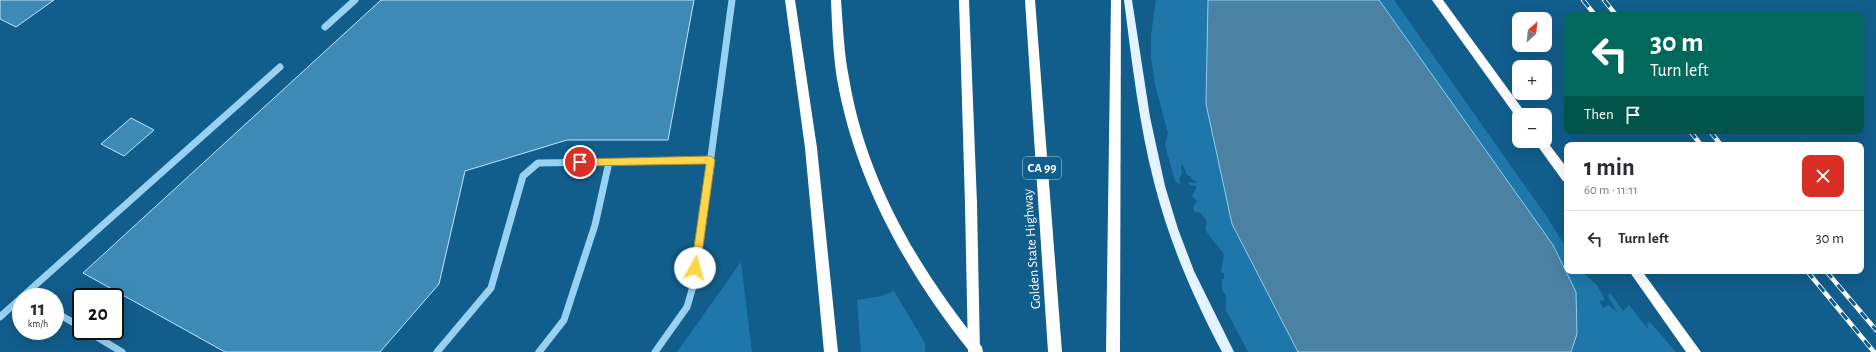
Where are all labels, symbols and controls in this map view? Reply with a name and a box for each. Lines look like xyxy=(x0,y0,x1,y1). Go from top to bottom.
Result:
north arrow xyxy=(1512,12,1552,52)
map controls xyxy=(1512,12,1552,148)
icon: left xyxy=(1584,28,1636,80)
text: 30 m xyxy=(1650,29,1703,57)
button: + xyxy=(1512,60,1552,100)
text: Turn left xyxy=(1650,62,1709,80)
icon: arrive xyxy=(1622,104,1644,126)
text: Then xyxy=(1584,107,1614,122)
button: − xyxy=(1512,108,1552,148)
pin xyxy=(563,145,597,179)
icon: arrive xyxy=(569,151,591,173)
button: close xyxy=(1802,155,1844,197)
text: 1 min xyxy=(1584,156,1635,180)
road number: CA 99 xyxy=(1023,157,1061,179)
text: 60 m · 11:11 xyxy=(1584,184,1638,197)
street label: Golden State Highway xyxy=(1021,188,1043,310)
icon: left xyxy=(1584,228,1606,250)
text: Turn left xyxy=(1618,231,1669,246)
text: 30 m xyxy=(1815,231,1844,246)
position arrow xyxy=(674,247,716,289)
speed limit sign: 20 xyxy=(72,288,124,340)
text: 11 xyxy=(31,299,45,319)
text: km/h xyxy=(28,319,48,329)

